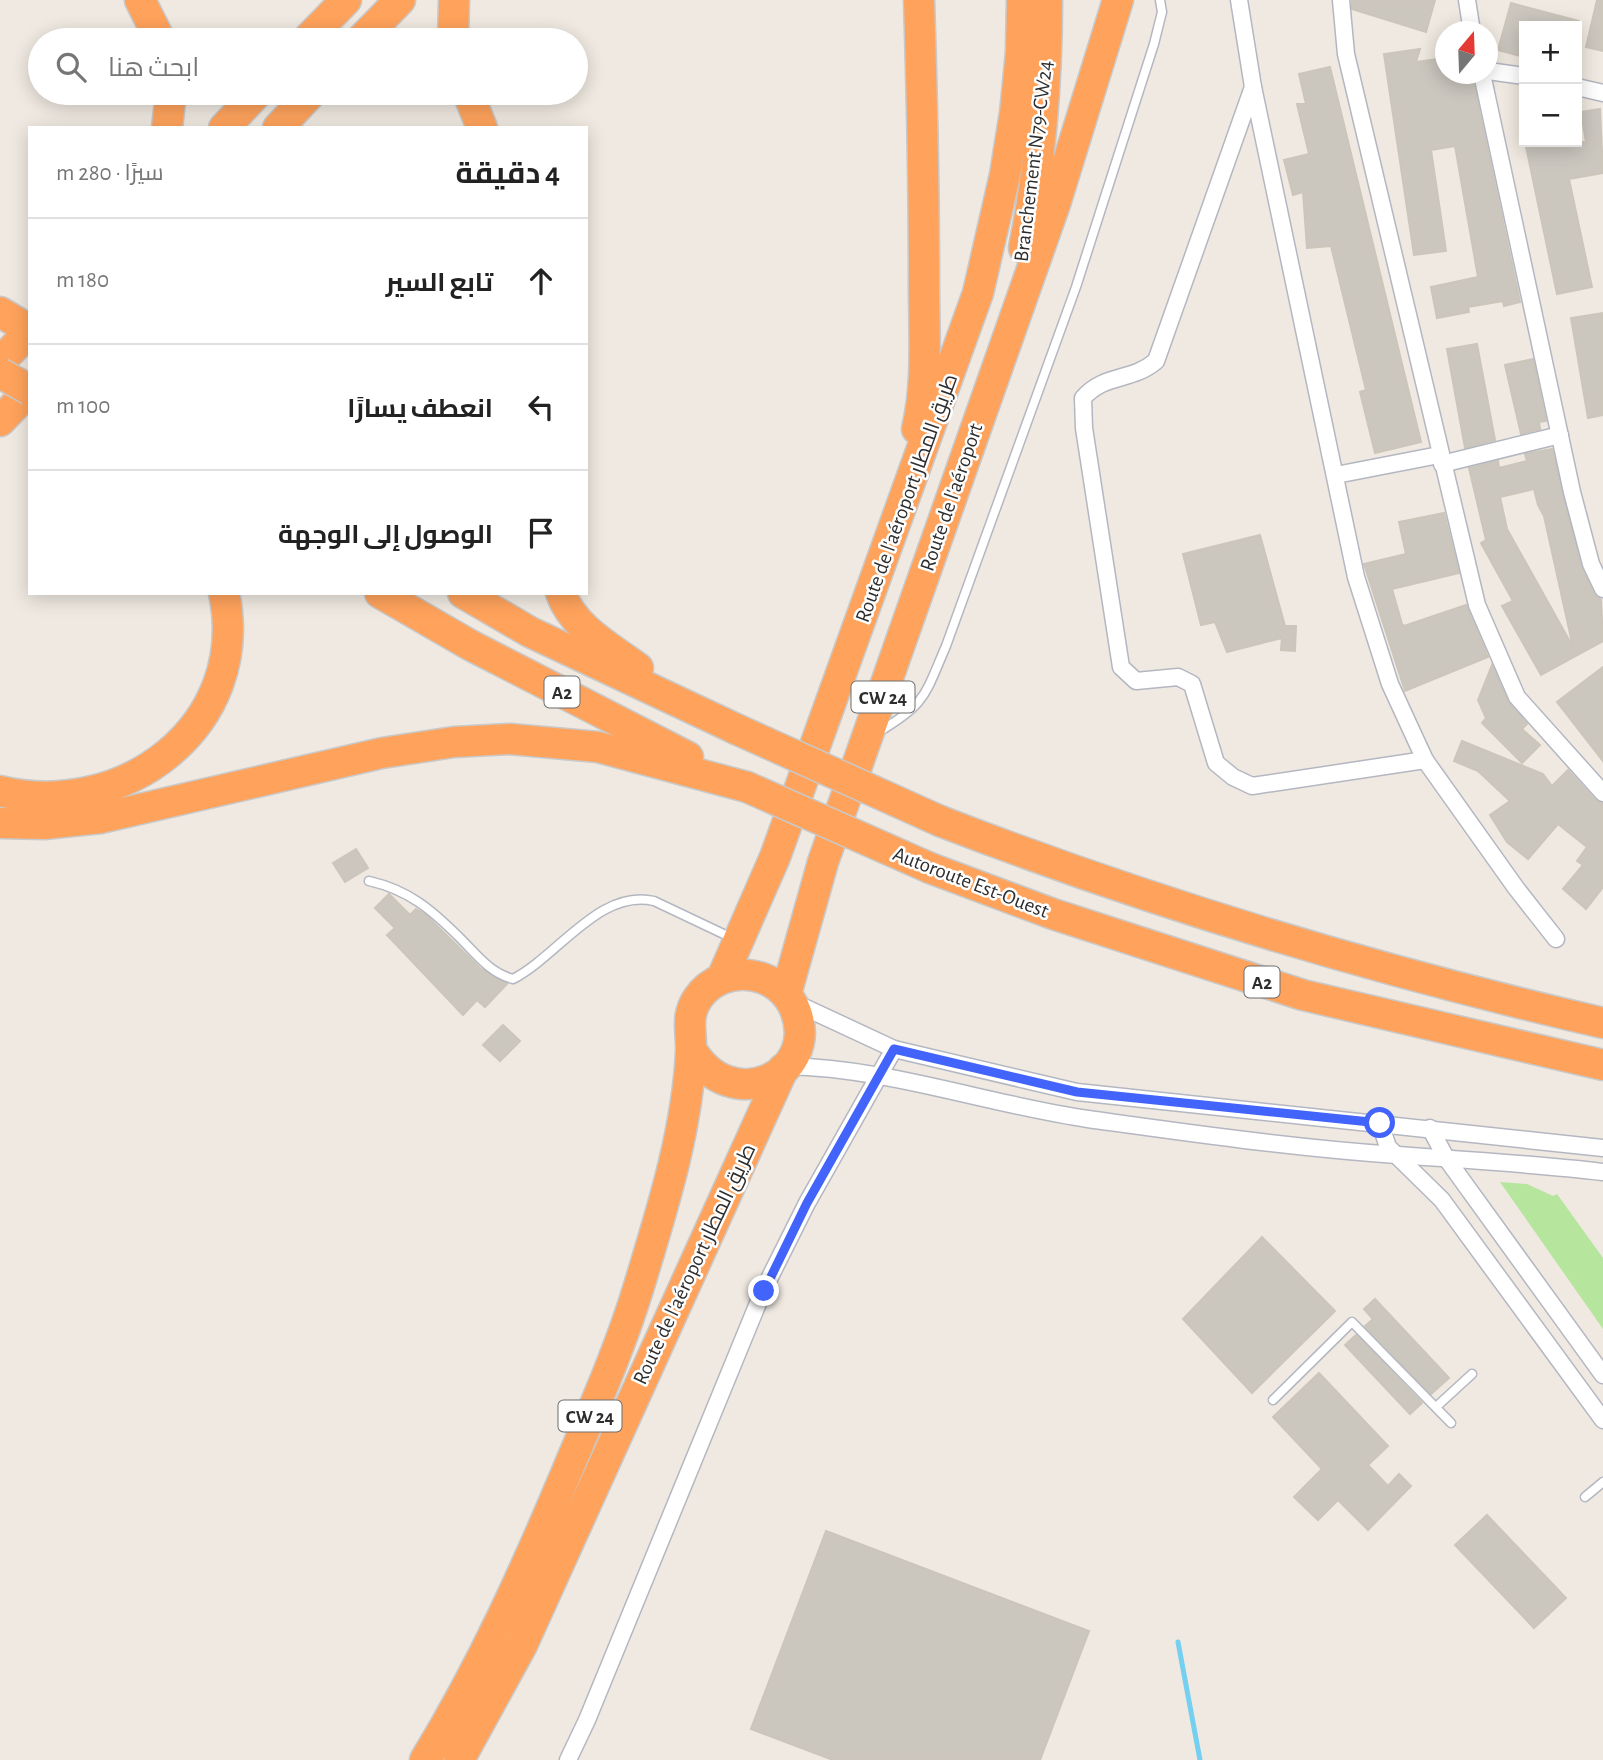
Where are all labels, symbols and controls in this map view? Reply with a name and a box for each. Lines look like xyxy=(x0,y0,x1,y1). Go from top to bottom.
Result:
north arrow xyxy=(1435,21,1498,84)
map controls xyxy=(1519,21,1582,147)
button: + xyxy=(1519,21,1582,84)
search box xyxy=(28,28,588,105)
icon: search xyxy=(52,48,90,86)
text: ابحث هنا xyxy=(108,55,199,81)
street label: Branchement N79-CW24 xyxy=(1011,59,1056,263)
button: − xyxy=(1519,84,1582,147)
text: 4 دقيقة xyxy=(456,159,560,189)
text: سيرًا · 280 m xyxy=(56,162,163,185)
icon: ahead xyxy=(522,262,560,300)
text: 180 m xyxy=(56,269,109,292)
text: تابع السير xyxy=(386,270,493,296)
street label: Route de l'aéroport طريق المطار xyxy=(852,371,963,626)
icon: left xyxy=(522,388,560,426)
text: 100 m xyxy=(56,395,110,418)
text: انعطف يسارًا xyxy=(347,396,493,422)
street label: Route de l'aéroport xyxy=(916,420,987,574)
icon: arrive xyxy=(522,514,560,552)
text: الوصول إلى الوجهة xyxy=(278,522,493,548)
road number: A2 xyxy=(544,677,580,708)
road number: CW 24 xyxy=(852,682,914,712)
street label: Autoroute Est-Ouest xyxy=(890,843,1052,922)
road number: A2 xyxy=(1244,966,1280,998)
route start xyxy=(1364,1107,1395,1138)
street label: Route de l'aéroport طريق المطار xyxy=(629,1141,761,1388)
route end xyxy=(748,1275,779,1306)
road number: CW 24 xyxy=(558,1400,622,1432)

